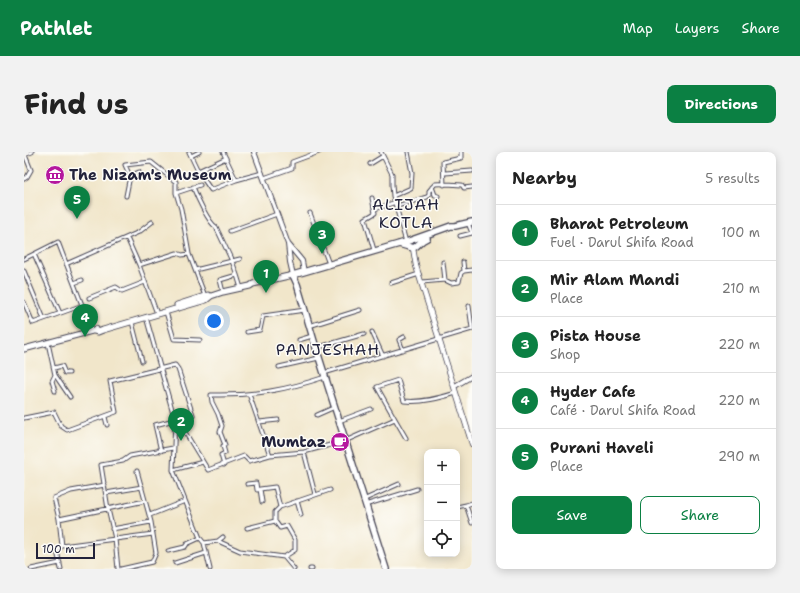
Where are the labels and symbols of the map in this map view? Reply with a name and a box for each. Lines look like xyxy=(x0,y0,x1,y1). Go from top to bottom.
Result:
museum icon: The Nizam's Museum xyxy=(44,164,66,186)
place label: The Nizam's Museum xyxy=(69,165,232,185)
pin: 5 xyxy=(64,186,90,219)
district label: ALIJAH KOTLA xyxy=(372,194,440,233)
pin: 3 xyxy=(309,221,335,254)
pin: 1 xyxy=(253,260,279,293)
pin: 4 xyxy=(72,304,98,337)
your location xyxy=(204,311,224,331)
district label: PANJESHAH xyxy=(276,339,380,360)
pin: 2 xyxy=(168,408,194,441)
cafe icon: Mumtaz xyxy=(329,431,351,453)
place label: Mumtaz xyxy=(261,432,326,452)
scale bar xyxy=(36,541,95,560)

